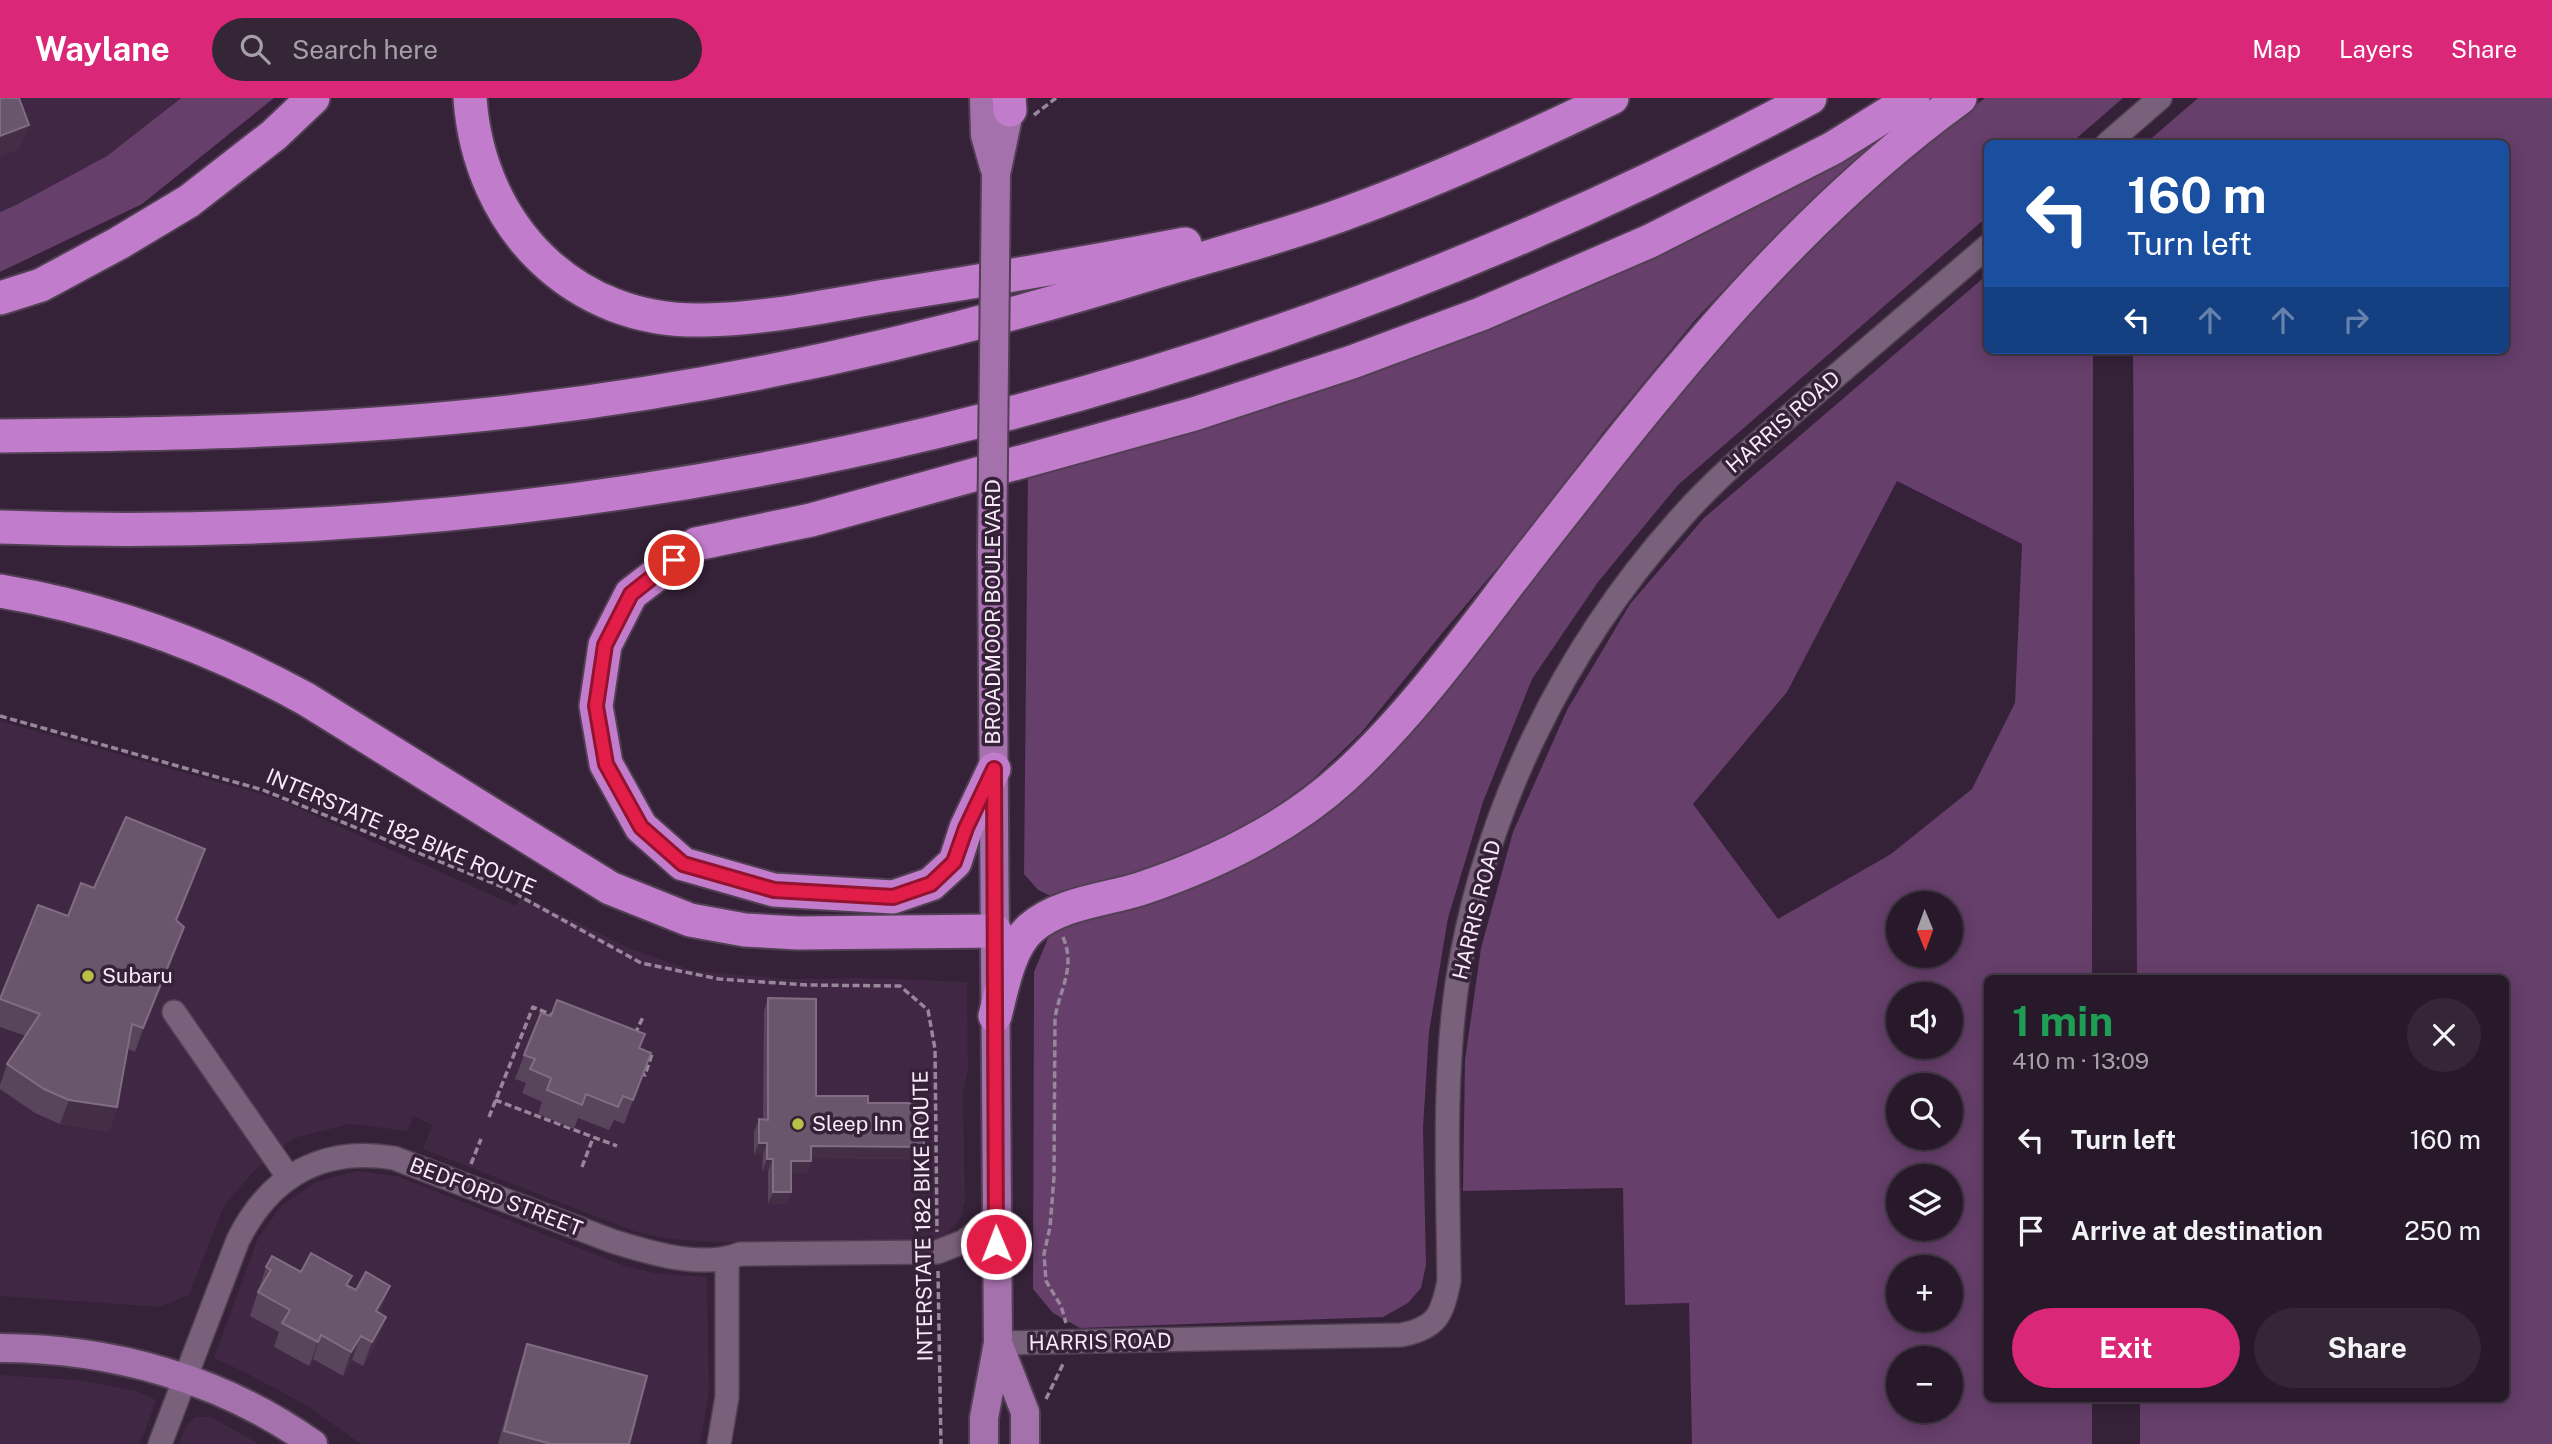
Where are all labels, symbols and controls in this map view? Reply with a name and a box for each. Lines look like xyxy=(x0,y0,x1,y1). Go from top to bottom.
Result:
search box xyxy=(212,18,702,81)
text: Waylane xyxy=(35,30,170,68)
icon: search xyxy=(236,30,274,68)
text: Search here xyxy=(292,34,438,65)
text: Map xyxy=(2252,35,2301,63)
text: Layers xyxy=(2339,35,2413,63)
text: Share xyxy=(2451,35,2517,63)
text: 160 m xyxy=(2127,166,2267,224)
icon: left xyxy=(2012,168,2103,259)
text: Turn left xyxy=(2127,225,2252,262)
icon: left xyxy=(2118,301,2156,339)
icon: ahead xyxy=(2191,301,2229,339)
icon: ahead xyxy=(2264,301,2302,339)
icon: right xyxy=(2337,301,2375,339)
street label: HARRIS ROAD xyxy=(1721,365,1845,478)
street label: BROADMOOR BOULEVARD xyxy=(980,479,1005,745)
pin xyxy=(644,530,704,590)
icon: arrive xyxy=(655,541,693,579)
street label: INTERSTATE 182 BIKE ROUTE xyxy=(262,763,540,900)
street label: HARRIS ROAD xyxy=(1447,838,1506,982)
north arrow xyxy=(1886,891,1964,968)
map controls xyxy=(1886,891,1963,1423)
place label: Subaru xyxy=(102,963,173,988)
marker: Subaru xyxy=(80,968,96,984)
button: sound xyxy=(1886,982,1963,1059)
text: 1 min xyxy=(2012,996,2113,1045)
button: close xyxy=(2407,998,2481,1072)
text: 410 m · 13:09 xyxy=(2012,1047,2149,1074)
street label: INTERSTATE 182 BIKE ROUTE xyxy=(907,1070,938,1362)
button: search xyxy=(1886,1073,1963,1150)
place label: Sleep Inn xyxy=(812,1111,903,1136)
marker: Sleep Inn xyxy=(790,1116,806,1132)
icon: left xyxy=(2012,1121,2050,1159)
text: Turn left xyxy=(2071,1124,2176,1155)
text: 160 m xyxy=(2410,1124,2481,1155)
street label: BEDFORD STREET xyxy=(406,1152,586,1241)
button: layers xyxy=(1886,1164,1963,1241)
position arrow xyxy=(959,1207,1033,1281)
icon: arrive xyxy=(2012,1212,2050,1250)
text: Arrive at destination xyxy=(2071,1215,2323,1246)
text: 250 m xyxy=(2404,1215,2481,1246)
button: + xyxy=(1886,1255,1963,1332)
button: Exit xyxy=(2012,1308,2240,1388)
button: Share xyxy=(2254,1308,2481,1388)
street label: HARRIS ROAD xyxy=(1028,1328,1172,1355)
button: − xyxy=(1886,1346,1963,1423)

